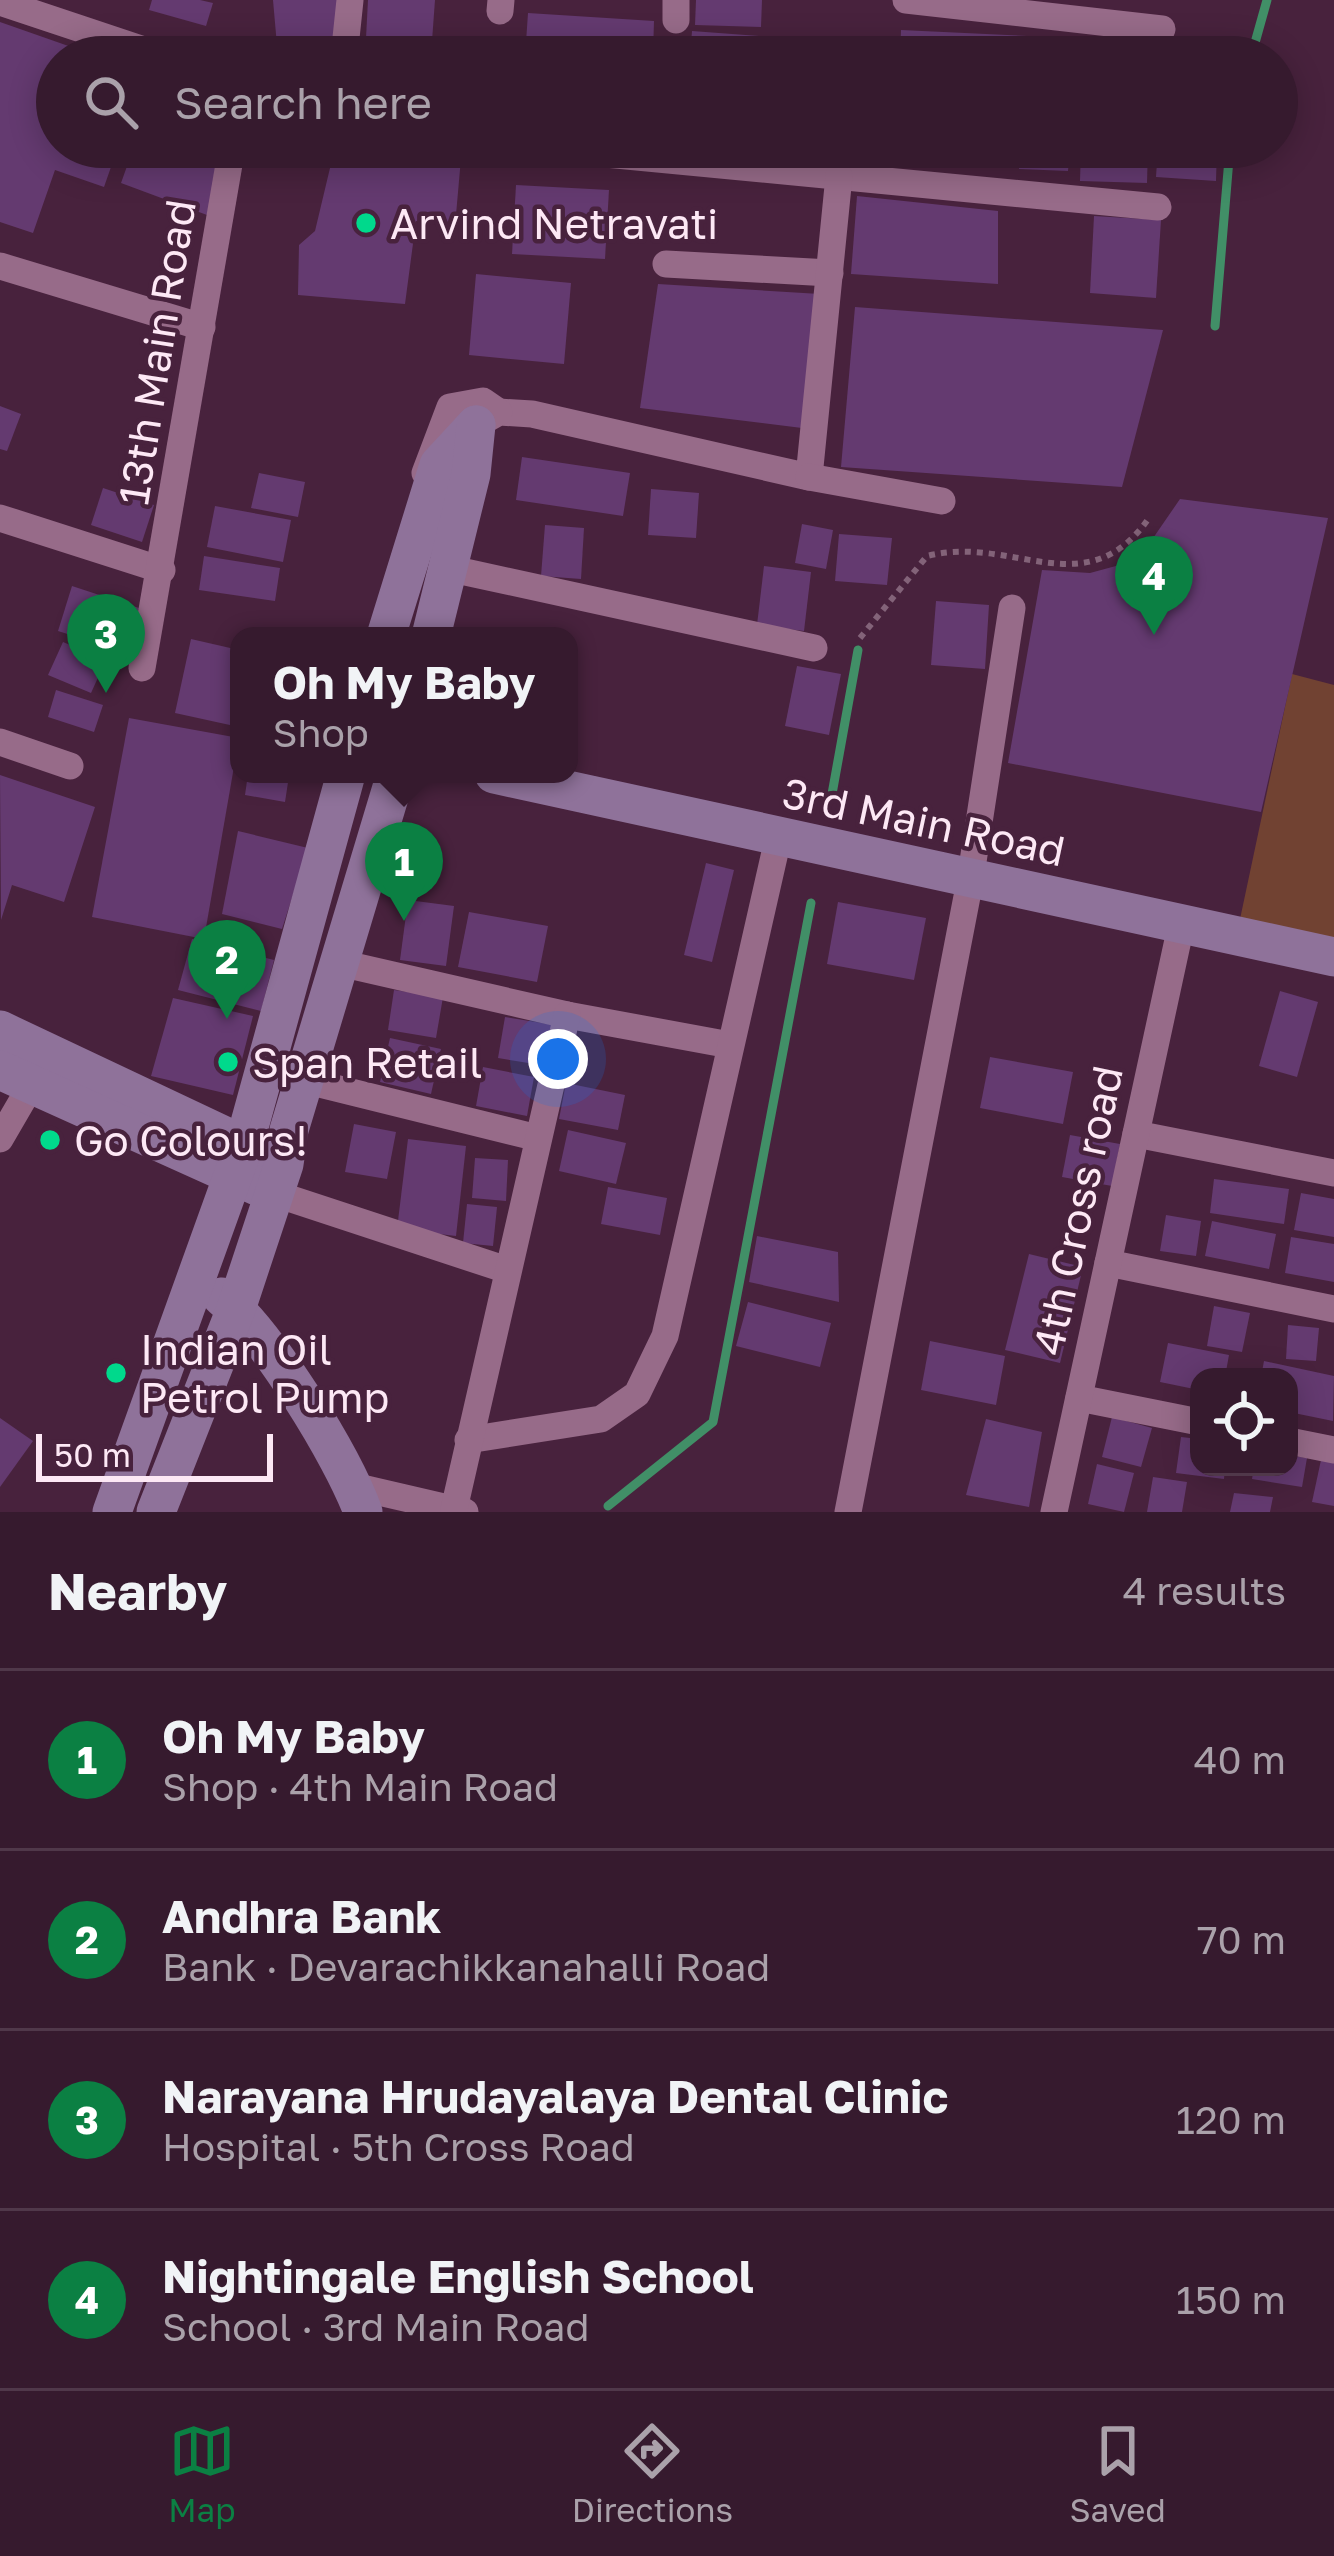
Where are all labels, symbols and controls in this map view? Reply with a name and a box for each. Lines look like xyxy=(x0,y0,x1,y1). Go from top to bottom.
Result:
search box xyxy=(36,36,1298,168)
icon: search xyxy=(78,69,144,135)
text: Search here xyxy=(174,75,432,129)
street label: 13th Main Road xyxy=(107,196,205,508)
place label: Arvind Netravati xyxy=(390,198,718,248)
marker: Arvind Netravati xyxy=(353,210,379,236)
pin: 4 xyxy=(1115,536,1193,635)
pin: 3 xyxy=(67,594,145,693)
popup xyxy=(230,627,578,783)
text: Oh My Baby xyxy=(272,655,536,709)
text: Shop xyxy=(272,709,369,756)
street label: 3rd Main Road xyxy=(778,767,1070,875)
pin: 1 xyxy=(365,822,443,921)
pin: 2 xyxy=(188,920,266,1019)
your location xyxy=(528,1029,588,1089)
place label: Span Retail xyxy=(252,1037,483,1087)
marker: Span Retail xyxy=(215,1049,241,1075)
street label: 4th Cross road xyxy=(1022,1061,1132,1359)
place label: Go Colours! xyxy=(74,1115,308,1165)
marker: Go Colours! xyxy=(37,1127,63,1153)
place label: Indian Oil Petrol Pump xyxy=(140,1324,389,1422)
marker: Indian Oil Petrol Pump xyxy=(103,1360,129,1386)
map controls xyxy=(1190,1368,1298,1476)
button: locate xyxy=(1190,1368,1298,1476)
scale bar xyxy=(36,1428,273,1481)
text: 50 m xyxy=(54,1435,131,1474)
text: Nearby xyxy=(48,1560,227,1621)
text: 4 results xyxy=(1123,1567,1286,1614)
text: Oh My Baby xyxy=(162,1709,425,1763)
text: 1 xyxy=(77,1736,97,1783)
text: 40 m xyxy=(1194,1736,1286,1783)
text: Shop · 4th Main Road xyxy=(162,1763,558,1810)
text: Andhra Bank xyxy=(162,1889,441,1943)
text: 2 xyxy=(75,1916,99,1963)
text: 70 m xyxy=(1197,1916,1286,1963)
text: Bank · Devarachikkanahalli Road xyxy=(162,1943,770,1990)
text: Narayana Hrudayalaya Dental Clinic xyxy=(162,2069,948,2123)
text: 3 xyxy=(75,2096,99,2143)
text: 120 m xyxy=(1176,2096,1286,2143)
text: Hospital · 5th Cross Road xyxy=(162,2123,635,2170)
text: Nightingale English School xyxy=(162,2249,754,2303)
text: 4 xyxy=(75,2276,99,2323)
text: 150 m xyxy=(1176,2276,1286,2323)
text: School · 3rd Main Road xyxy=(162,2303,589,2350)
tab: Map xyxy=(168,2418,236,2529)
tab: Directions xyxy=(572,2418,733,2529)
tab: Saved xyxy=(1069,2418,1166,2529)

